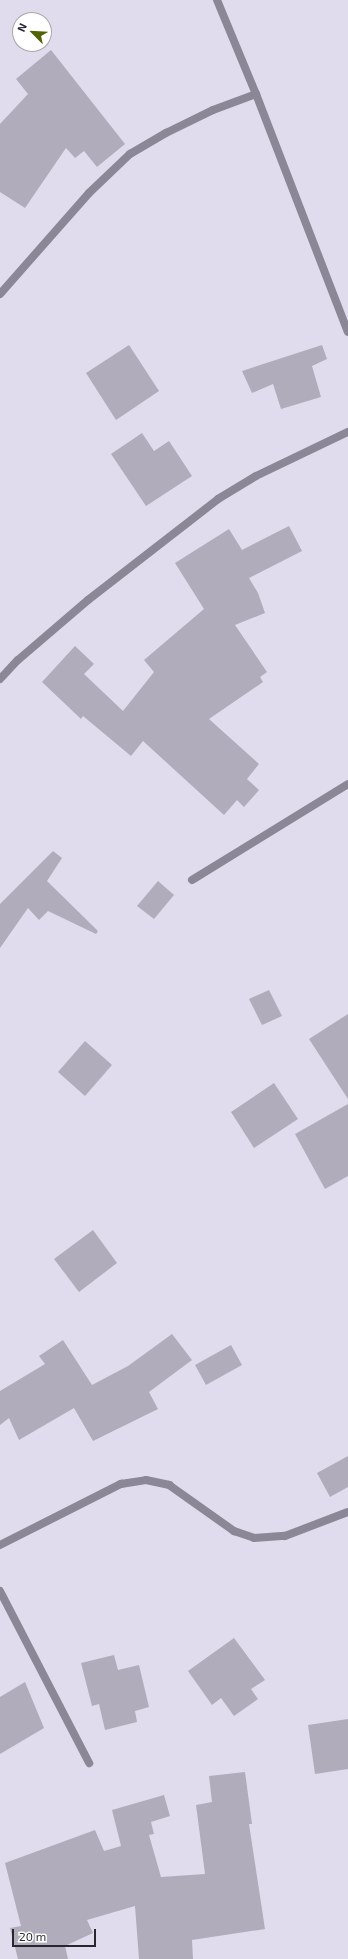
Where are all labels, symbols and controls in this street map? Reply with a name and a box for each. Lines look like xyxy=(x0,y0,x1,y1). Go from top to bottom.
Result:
north arrow xyxy=(12,12,52,52)
text: N xyxy=(14,21,29,34)
scale bar xyxy=(14,1921,98,1947)
text: 20 m xyxy=(19,1929,46,1943)

